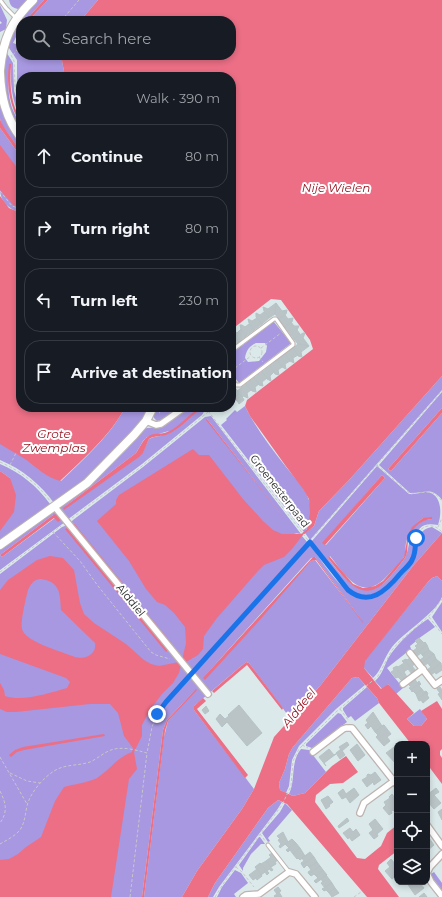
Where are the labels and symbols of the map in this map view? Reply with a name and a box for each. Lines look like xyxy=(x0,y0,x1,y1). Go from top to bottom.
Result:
water label: Nije Wielen xyxy=(302,180,370,195)
water label: Grote Zwemplas xyxy=(21,426,86,455)
street label: Groenesterpaad xyxy=(247,452,313,530)
route start xyxy=(407,529,425,547)
street label: Alddiel xyxy=(113,581,149,619)
water label: Alddeel xyxy=(278,685,319,731)
route end xyxy=(148,705,166,723)

